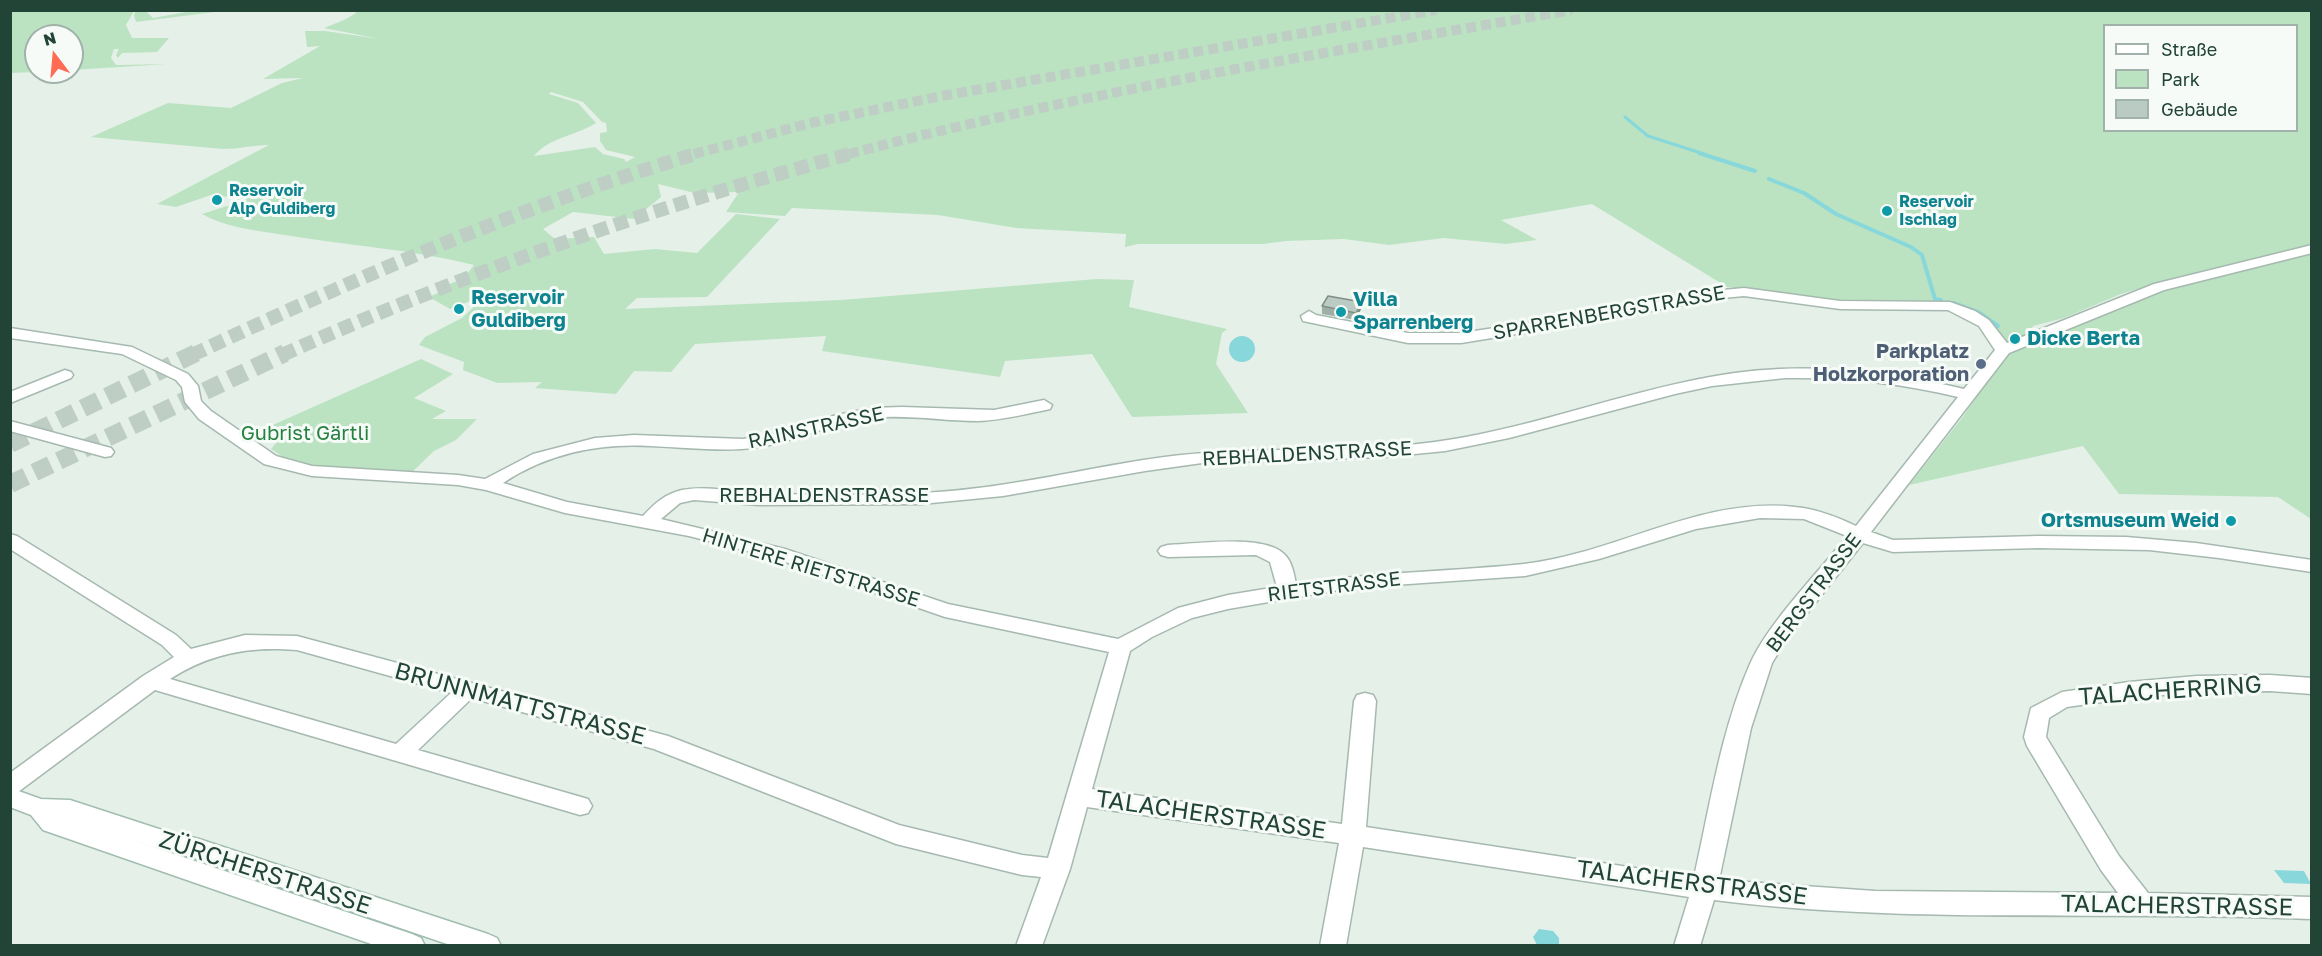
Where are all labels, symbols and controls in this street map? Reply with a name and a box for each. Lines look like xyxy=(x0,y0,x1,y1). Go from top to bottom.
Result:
north arrow xyxy=(24,24,84,84)
legend xyxy=(2103,24,2298,132)
text: N xyxy=(41,27,58,50)
text: Straße xyxy=(2161,38,2217,60)
text: Park xyxy=(2161,68,2200,90)
text: Gebäude xyxy=(2161,98,2238,120)
place label: Reservoir Alp Guldiberg xyxy=(229,181,335,219)
place label: Reservoir Ischlag xyxy=(1899,192,1974,230)
marker: Reservoir Alp Guldiberg xyxy=(210,193,224,207)
marker: Reservoir Ischlag xyxy=(1880,204,1894,218)
street label: SPARRENBERGSTRASSE xyxy=(1491,281,1727,345)
place label: Reservoir Guldiberg xyxy=(471,286,566,333)
place label: Villa Sparrenberg xyxy=(1353,288,1473,335)
marker: Reservoir Guldiberg xyxy=(452,302,466,316)
marker: Villa Sparrenberg xyxy=(1334,305,1348,319)
place label: Dicke Berta xyxy=(2027,327,2140,351)
marker: Dicke Berta xyxy=(2008,332,2022,346)
place label: Parkplatz Holzkorporation xyxy=(1813,340,1969,387)
marker: Parkplatz Holzkorporation xyxy=(1974,357,1988,371)
street label: RAINSTRASSE xyxy=(746,402,886,454)
park label: Gubrist Gärtli xyxy=(241,422,369,446)
street label: REBHALDENSTRASSE xyxy=(1201,437,1413,471)
street label: REBHALDENSTRASSE xyxy=(719,484,929,508)
place label: Ortsmuseum Weid xyxy=(2041,509,2219,533)
marker: Ortsmuseum Weid xyxy=(2224,514,2238,528)
street label: HINTERE RIETSTRASSE xyxy=(699,523,923,613)
street label: BERGSTRASSE xyxy=(1761,529,1867,657)
street label: RIETSTRASSE xyxy=(1266,567,1402,607)
street label: BRUNNMATTSTRASSE xyxy=(391,657,649,751)
street label: TALACHERRING xyxy=(2077,670,2263,712)
street label: TALACHERSTRASSE xyxy=(1094,785,1328,845)
street label: ZÜRCHERSTRASSE xyxy=(155,825,375,921)
street label: TALACHERSTRASSE xyxy=(1575,855,1809,911)
street label: TALACHERSTRASSE xyxy=(2061,890,2293,922)

